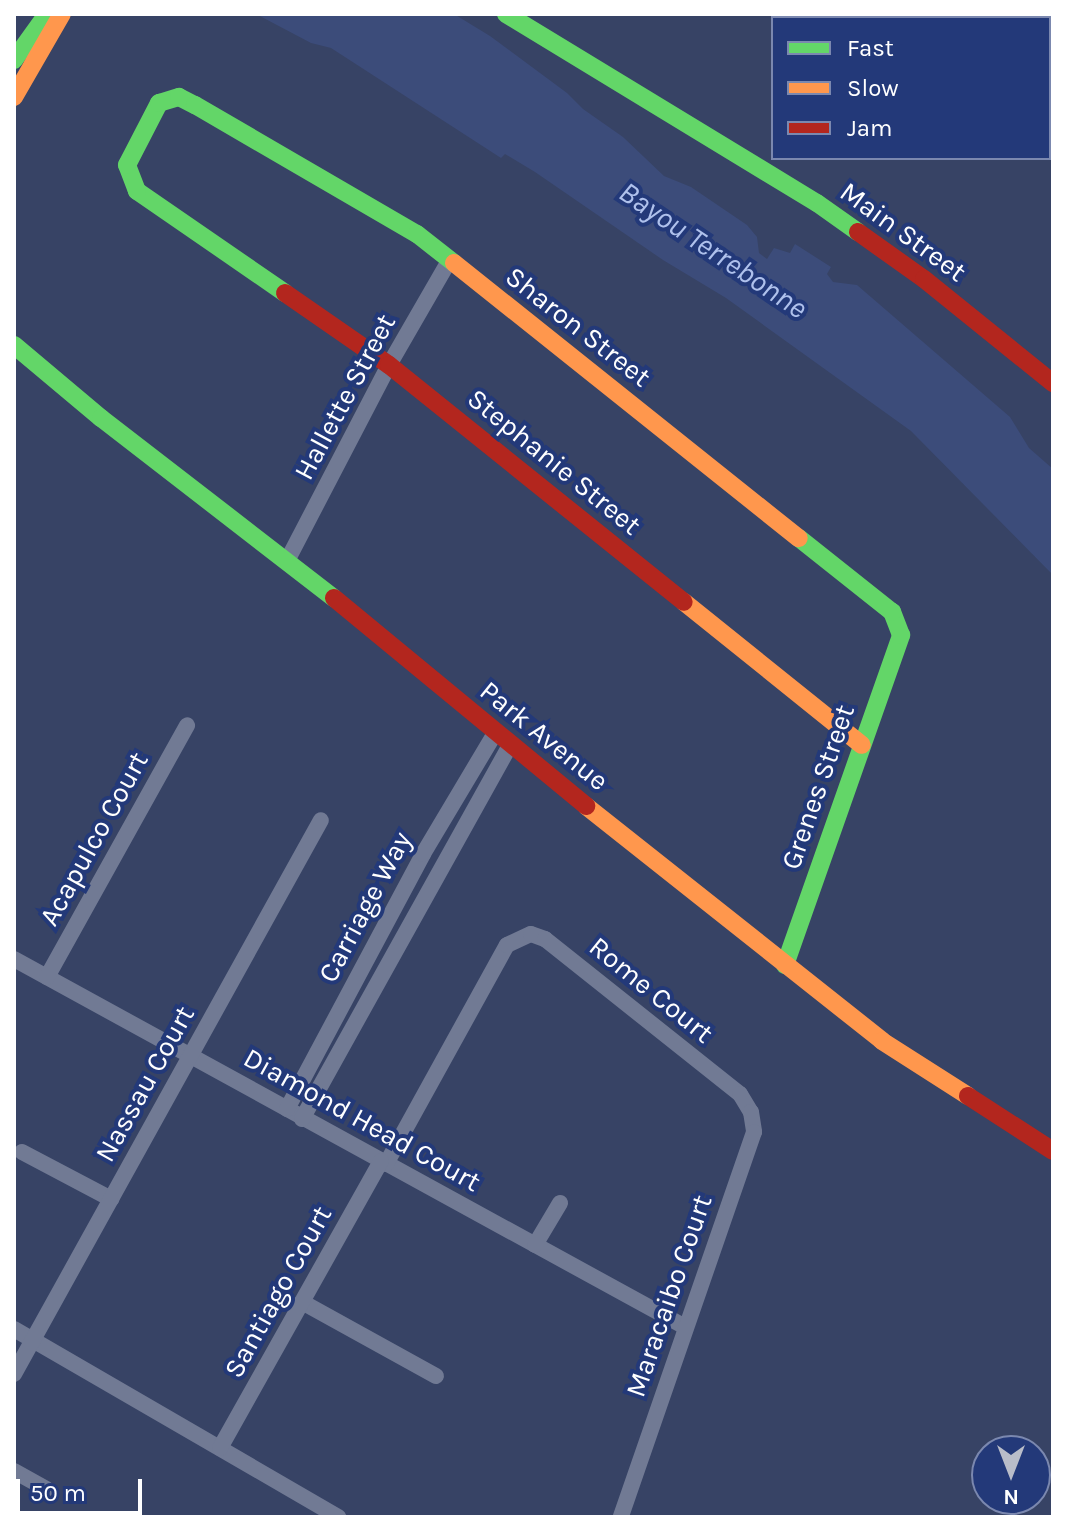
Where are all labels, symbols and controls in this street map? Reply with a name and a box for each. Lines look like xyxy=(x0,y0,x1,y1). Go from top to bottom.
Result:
legend xyxy=(771,16,1051,160)
text: Fast xyxy=(847,34,894,62)
text: Slow xyxy=(847,74,899,102)
text: Jam xyxy=(847,114,892,142)
water label: Bayou Terrebonne xyxy=(612,174,814,326)
street label: Main Street xyxy=(833,175,973,289)
street label: Sharon Street xyxy=(499,260,657,394)
street label: Hallette Street xyxy=(287,308,403,486)
street label: Stephanie Street xyxy=(460,382,648,542)
street label: Park Avenue xyxy=(473,674,615,798)
street label: Grenes Street xyxy=(774,700,862,874)
street label: Acapulco Court xyxy=(32,746,156,932)
street label: Carriage Way xyxy=(311,826,419,988)
street label: Rome Court xyxy=(582,930,720,1050)
street label: Nassau Court xyxy=(88,1000,202,1168)
street label: Diamond Head Court xyxy=(238,1041,486,1199)
street label: Maracaibo Court xyxy=(619,1191,719,1401)
street label: Santiago Court xyxy=(217,1200,339,1384)
north arrow xyxy=(971,1435,1051,1515)
scale bar xyxy=(20,1463,146,1513)
text: 50 m xyxy=(30,1479,86,1507)
text: N xyxy=(1003,1484,1019,1510)

